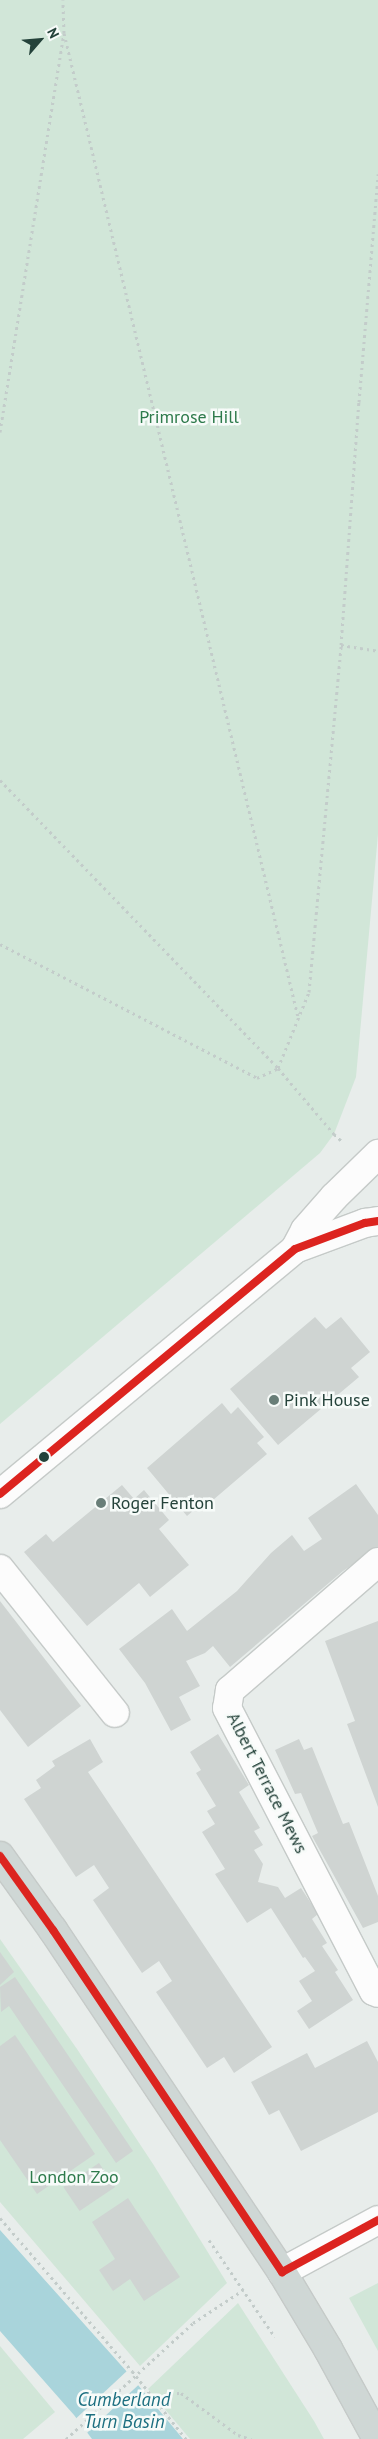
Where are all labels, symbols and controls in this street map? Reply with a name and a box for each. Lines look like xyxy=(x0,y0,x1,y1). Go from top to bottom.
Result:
north arrow xyxy=(15,15,65,65)
text: N xyxy=(43,25,63,41)
park label: Primrose Hill xyxy=(139,406,239,428)
place label: Pink House xyxy=(284,1389,370,1411)
marker: Pink House xyxy=(268,1394,280,1406)
unlabelled marker xyxy=(39,1452,49,1462)
place label: Roger Fenton xyxy=(111,1492,214,1514)
marker: Roger Fenton xyxy=(95,1497,107,1509)
street label: Albert Terrace Mews xyxy=(222,1709,312,1857)
park label: London Zoo xyxy=(29,2166,119,2188)
water label: Cumberland Turn Basin xyxy=(78,2389,170,2433)

